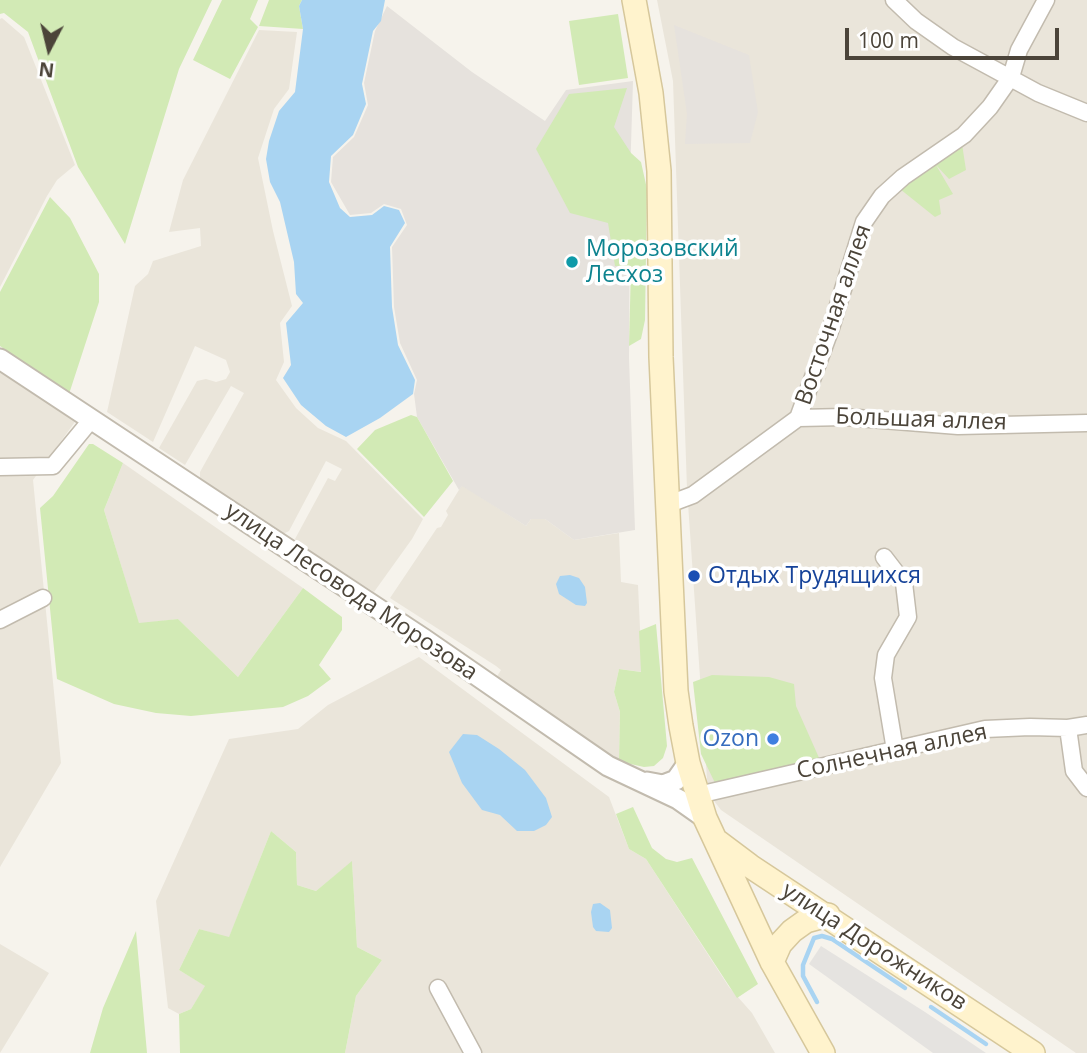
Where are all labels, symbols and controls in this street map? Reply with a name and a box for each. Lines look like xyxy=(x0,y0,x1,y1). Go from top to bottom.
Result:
north arrow xyxy=(14,14,84,84)
scale bar xyxy=(849,14,1062,58)
text: 100 m xyxy=(858,26,919,54)
text: N xyxy=(37,56,56,84)
street label: Восточная аллея xyxy=(790,221,878,409)
place label: Морозовский Лесхоз xyxy=(586,235,739,289)
marker: Морозовский Лесхоз xyxy=(564,254,580,270)
street label: Большая аллея xyxy=(835,403,1007,437)
street label: улица Лесовода Морозова xyxy=(219,497,483,687)
place label: Отдых Трудящихся xyxy=(708,562,921,590)
marker: Отдых Трудящихся xyxy=(686,568,702,584)
street label: Солнечная аллея xyxy=(794,718,990,786)
place label: Ozon xyxy=(702,725,759,753)
marker: Ozon xyxy=(765,731,781,747)
street label: улица Дорожников xyxy=(776,877,972,1017)

